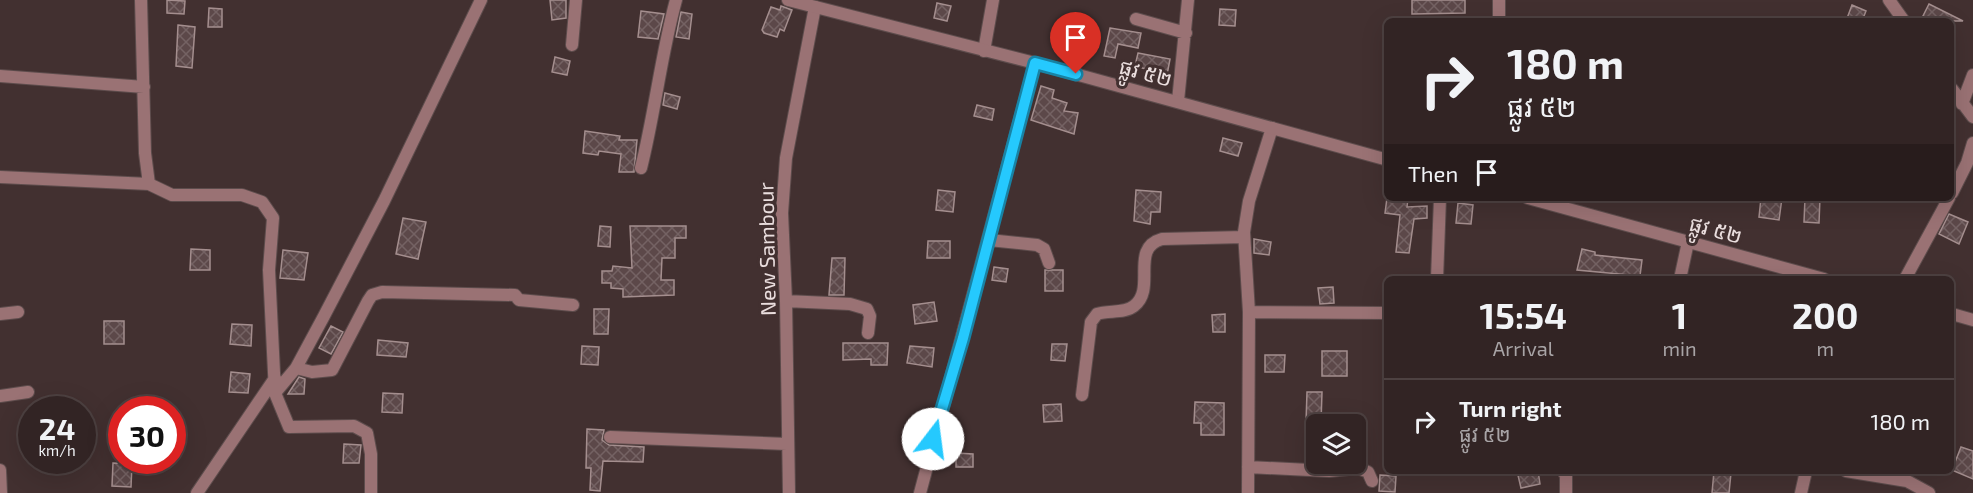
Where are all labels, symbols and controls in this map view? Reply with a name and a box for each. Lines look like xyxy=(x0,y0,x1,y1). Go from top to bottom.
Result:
pin xyxy=(1050,12,1101,74)
icon: arrive xyxy=(1059,21,1092,54)
text: 180 m xyxy=(1507,37,1624,87)
icon: right xyxy=(1408,42,1486,120)
street label: ផ្លូវ ៥២ xyxy=(1115,53,1175,99)
text: ផ្លូវ ៥២ xyxy=(1507,90,1576,122)
icon: arrive xyxy=(1470,156,1503,189)
text: Then xyxy=(1408,160,1458,186)
street label: New Sambour xyxy=(752,181,780,316)
street label: ផ្លូវ ៥២ xyxy=(1685,210,1745,256)
text: 15:54 xyxy=(1480,293,1567,336)
text: 1 xyxy=(1672,293,1687,336)
text: 200 xyxy=(1792,293,1858,336)
text: Arrival xyxy=(1493,336,1554,360)
text: min xyxy=(1662,336,1697,360)
text: m xyxy=(1817,336,1834,360)
text: Turn right xyxy=(1459,395,1561,421)
speed limit sign: 30 xyxy=(108,396,186,474)
icon: right xyxy=(1408,405,1441,438)
position arrow xyxy=(901,407,965,471)
text: 180 m xyxy=(1870,408,1930,434)
text: 24 xyxy=(39,410,75,446)
map controls xyxy=(1306,414,1366,474)
button: layers xyxy=(1306,414,1366,474)
text: ផ្លូវ ៥២ xyxy=(1459,422,1510,446)
text: km/h xyxy=(38,441,76,459)

